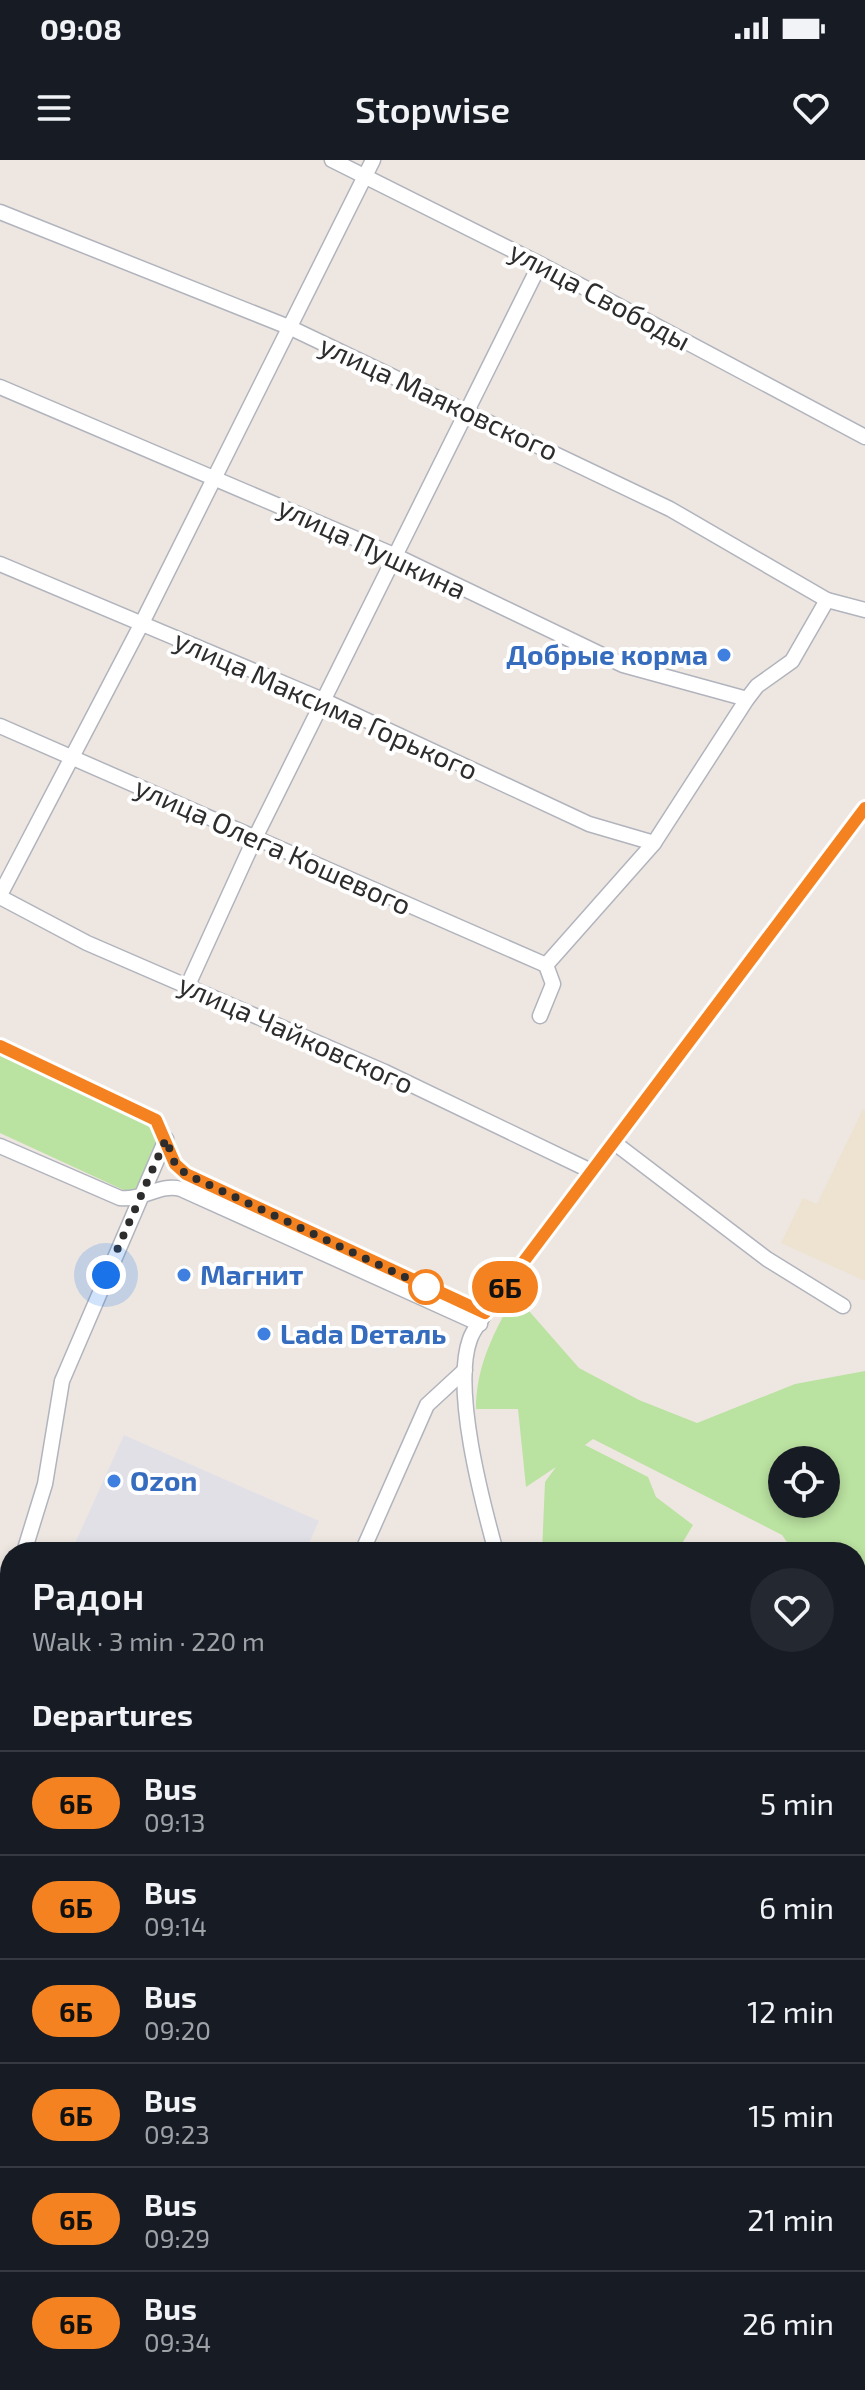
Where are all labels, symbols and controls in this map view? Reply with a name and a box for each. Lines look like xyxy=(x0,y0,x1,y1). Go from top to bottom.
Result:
text: 09:08 xyxy=(40,10,122,46)
icon: menu xyxy=(32,86,76,130)
icon: heart xyxy=(789,86,833,130)
text: Stopwise xyxy=(355,87,510,130)
street label: улица Свободы xyxy=(504,233,697,357)
street label: улица Маяковского xyxy=(315,327,564,467)
street label: улица Пушкина xyxy=(273,489,472,606)
street label: улица Максима Горького xyxy=(169,622,483,786)
place label: Добрые корма xyxy=(506,637,708,671)
marker: Добрые корма xyxy=(715,646,733,664)
street label: улица Олега Кошевого xyxy=(130,769,417,921)
street label: улица Чайковского xyxy=(174,966,419,1100)
your location xyxy=(86,1255,126,1295)
place label: Магнит xyxy=(200,1257,303,1291)
line badge: 6Б xyxy=(469,1261,541,1313)
marker: Магнит xyxy=(175,1266,193,1284)
unlabelled marker xyxy=(409,1270,443,1304)
text: 6Б xyxy=(488,1270,522,1304)
place label: Lada Dеталь xyxy=(280,1316,447,1350)
marker: Lada Dеталь xyxy=(255,1325,273,1343)
map controls xyxy=(768,1446,840,1518)
button: locate xyxy=(768,1446,840,1518)
place label: Ozon xyxy=(130,1463,197,1497)
marker: Ozon xyxy=(105,1472,123,1490)
button: heart xyxy=(750,1568,834,1652)
text: Радон xyxy=(32,1572,144,1618)
text: Walk · 3 min · 220 m xyxy=(32,1625,265,1656)
text: Departures xyxy=(32,1696,193,1732)
text: Bus xyxy=(144,1770,197,1806)
text: 5 min xyxy=(760,1785,834,1821)
text: 6Б xyxy=(59,1786,93,1820)
text: 09:13 xyxy=(144,1806,206,1837)
text: Bus xyxy=(144,1874,197,1910)
text: 6 min xyxy=(759,1889,834,1925)
text: 6Б xyxy=(59,1890,93,1924)
text: 09:14 xyxy=(144,1910,207,1941)
text: Bus xyxy=(144,1978,197,2014)
text: 12 min xyxy=(747,1993,834,2029)
text: 6Б xyxy=(59,1994,93,2028)
text: 09:20 xyxy=(144,2014,211,2045)
text: Bus xyxy=(144,2082,197,2118)
text: 15 min xyxy=(748,2097,834,2133)
text: 6Б xyxy=(59,2098,93,2132)
text: 09:23 xyxy=(144,2118,210,2149)
text: Bus xyxy=(144,2186,197,2222)
text: 21 min xyxy=(747,2201,834,2237)
text: 6Б xyxy=(59,2202,93,2236)
text: 09:29 xyxy=(144,2222,210,2253)
text: Bus xyxy=(144,2290,197,2326)
text: 26 min xyxy=(742,2305,834,2341)
text: 6Б xyxy=(59,2306,93,2340)
text: 09:34 xyxy=(144,2326,211,2357)

